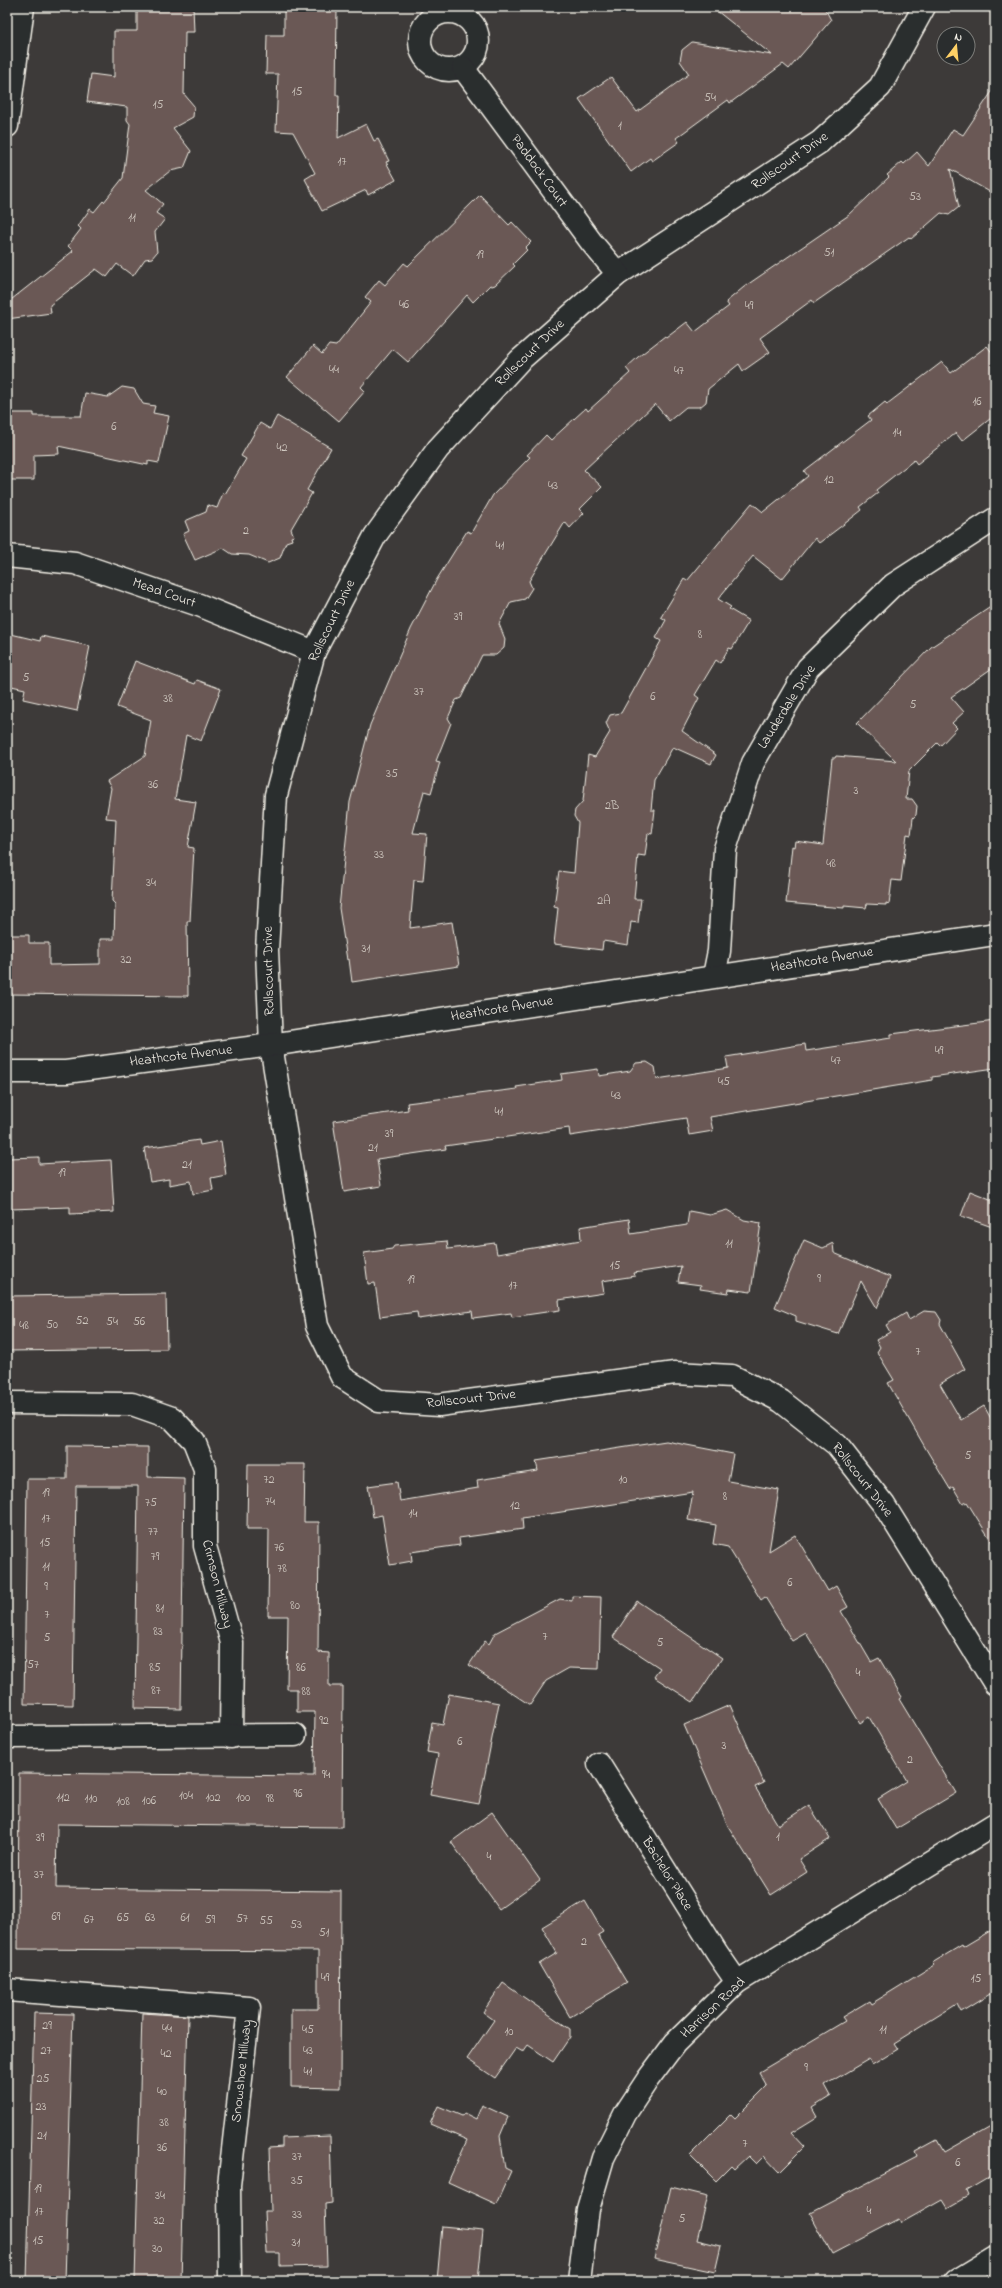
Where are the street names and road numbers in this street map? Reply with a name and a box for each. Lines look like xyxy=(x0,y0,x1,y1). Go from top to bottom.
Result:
street label: Rollscourt Drive xyxy=(747,126,833,195)
street label: Paddock Court xyxy=(505,130,573,212)
street label: Rollscourt Drive xyxy=(490,314,570,392)
street label: Mead Court xyxy=(130,572,199,614)
street label: Rollscourt Drive xyxy=(303,575,361,666)
street label: Lauderdale Drive xyxy=(753,660,822,753)
street label: Rollscourt Drive xyxy=(258,925,280,1016)
street label: Heathcote Avenue xyxy=(769,941,875,978)
street label: Heathcote Avenue xyxy=(449,990,555,1027)
street label: Heathcote Avenue xyxy=(129,1039,234,1073)
street label: Rollscourt Drive xyxy=(425,1384,517,1414)
street label: Rollscourt Drive xyxy=(826,1438,898,1522)
street label: Crimson Millway xyxy=(195,1538,238,1631)
street label: Bachelor Place xyxy=(636,1832,698,1915)
street label: Harrison Road xyxy=(676,1972,750,2044)
street label: Snowshoe Millway xyxy=(226,2018,259,2124)

